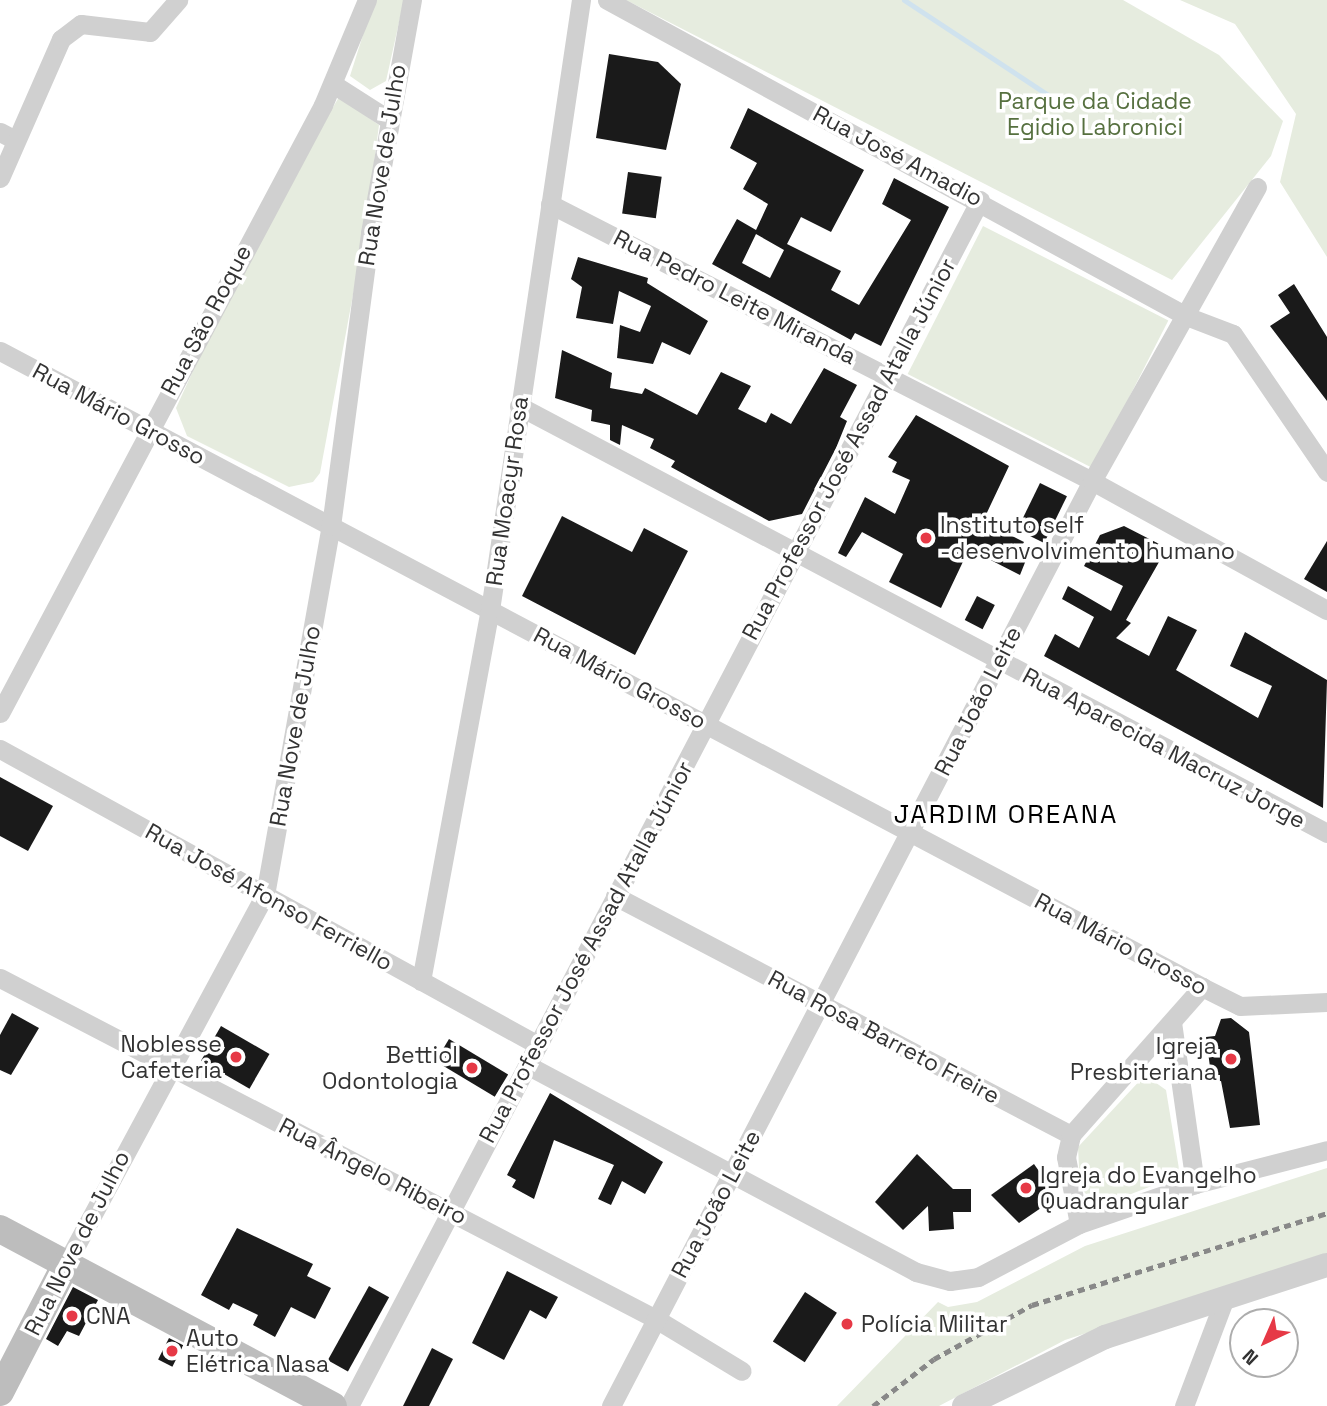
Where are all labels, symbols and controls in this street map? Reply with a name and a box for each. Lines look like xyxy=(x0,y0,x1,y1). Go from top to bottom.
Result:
street label: Rua Nove de Julho xyxy=(352,62,412,268)
park label: Parque da Cidade Egidio Labronici xyxy=(998,87,1192,141)
street label: Rua José Amadio xyxy=(808,100,988,212)
street label: Rua Pedro Leite Miranda xyxy=(609,224,861,370)
street label: Rua São Roque xyxy=(155,240,257,400)
street label: Rua Professor José Assad Atalla Júnior xyxy=(736,253,962,645)
street label: Rua Mário Grosso xyxy=(28,357,210,471)
street label: Rua Moacyr Rosa xyxy=(480,394,534,588)
place label: Instituto self -desenvolvimento humano xyxy=(940,511,1235,565)
marker: Instituto self -desenvolvimento humano xyxy=(918,530,934,546)
street label: Rua Mário Grosso xyxy=(529,621,711,735)
street label: Rua João Leite xyxy=(929,622,1027,780)
street label: Rua Nove de Julho xyxy=(264,623,326,829)
street label: Rua Aparecida Macruz Jorge xyxy=(1018,662,1310,834)
street label: Rua Professor José Assad Atalla Júnior xyxy=(473,756,699,1148)
district label: JARDIM OREANA xyxy=(895,799,1117,831)
street label: Rua José Afonso Ferriello xyxy=(140,817,398,977)
street label: Rua Mário Grosso xyxy=(1030,887,1212,1001)
street label: Rua Rosa Barreto Freire xyxy=(764,964,1004,1110)
place label: Noblesse Cafeteria xyxy=(121,1030,222,1084)
place label: Igreja Presbiteriana xyxy=(1070,1032,1217,1086)
place label: Bettiol Odontologia xyxy=(322,1041,458,1095)
marker: Noblesse Cafeteria xyxy=(228,1049,244,1065)
marker: Igreja Presbiteriana xyxy=(1223,1051,1239,1067)
marker: Bettiol Odontologia xyxy=(464,1060,480,1076)
street label: Rua Ângelo Ribeiro xyxy=(274,1112,472,1230)
street label: Rua João Leite xyxy=(665,1125,767,1283)
street label: Rua Nove de Julho xyxy=(18,1146,136,1340)
place label: Igreja do Evangelho Quadrangular xyxy=(1040,1161,1257,1215)
marker: Igreja do Evangelho Quadrangular xyxy=(1018,1180,1034,1196)
place label: CNA xyxy=(86,1302,131,1330)
marker: CNA xyxy=(64,1308,80,1324)
north arrow xyxy=(1229,1308,1299,1378)
place label: Polícia Militar xyxy=(861,1310,1008,1338)
marker: Polícia Militar xyxy=(839,1316,855,1332)
place label: Auto Elétrica Nasa xyxy=(186,1324,329,1378)
marker: Auto Elétrica Nasa xyxy=(164,1343,180,1359)
text: N xyxy=(1237,1344,1264,1370)

